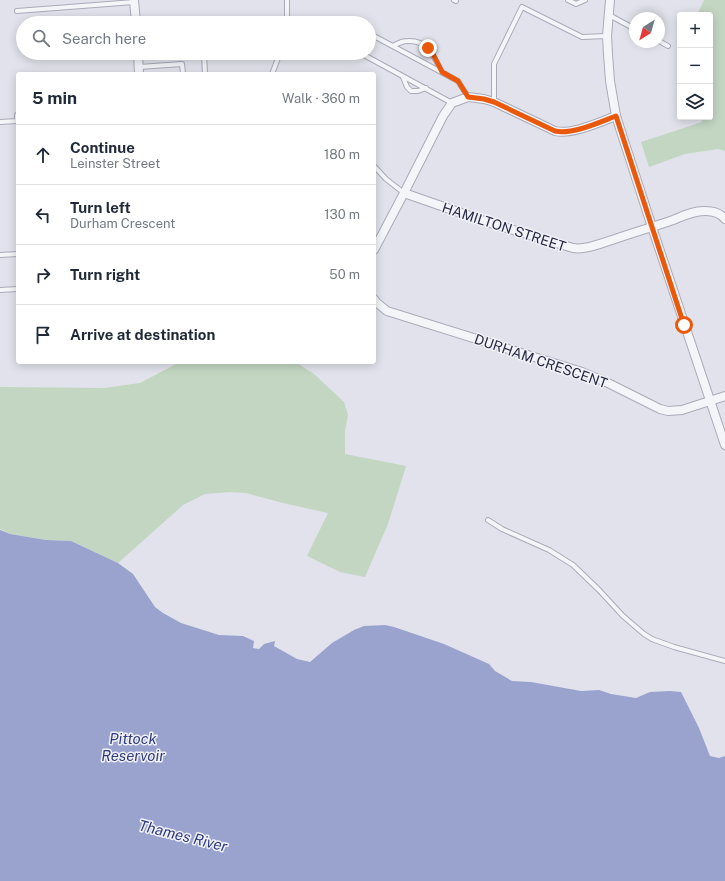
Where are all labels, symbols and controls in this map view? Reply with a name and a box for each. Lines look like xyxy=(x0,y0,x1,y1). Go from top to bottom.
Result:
north arrow xyxy=(629,12,665,48)
map controls xyxy=(677,12,713,120)
button: + xyxy=(677,12,713,48)
search box xyxy=(16,16,376,60)
icon: search xyxy=(30,27,52,49)
text: Search here xyxy=(62,30,146,47)
route end xyxy=(419,39,437,57)
button: − xyxy=(677,48,713,84)
button: layers xyxy=(677,84,713,120)
text: 5 min xyxy=(32,88,77,108)
text: Walk · 360 m xyxy=(282,91,360,106)
text: Continue xyxy=(70,139,135,156)
icon: ahead xyxy=(32,144,54,166)
text: 180 m xyxy=(324,147,360,162)
text: Leinster Street xyxy=(70,156,160,171)
text: Turn left xyxy=(70,199,131,216)
street label: HAMILTON STREET xyxy=(440,199,568,255)
icon: left xyxy=(32,204,54,226)
text: 130 m xyxy=(324,207,360,222)
text: Durham Crescent xyxy=(70,216,175,231)
icon: right xyxy=(32,264,54,286)
text: Turn right xyxy=(70,266,140,283)
text: 50 m xyxy=(329,267,360,282)
route start xyxy=(675,316,693,334)
icon: arrive xyxy=(32,324,54,346)
text: Arrive at destination xyxy=(70,326,215,343)
street label: DURHAM CRESCENT xyxy=(472,331,610,391)
water label: Pittock Reservoir xyxy=(101,730,165,764)
water label: Thames River xyxy=(137,816,229,855)

